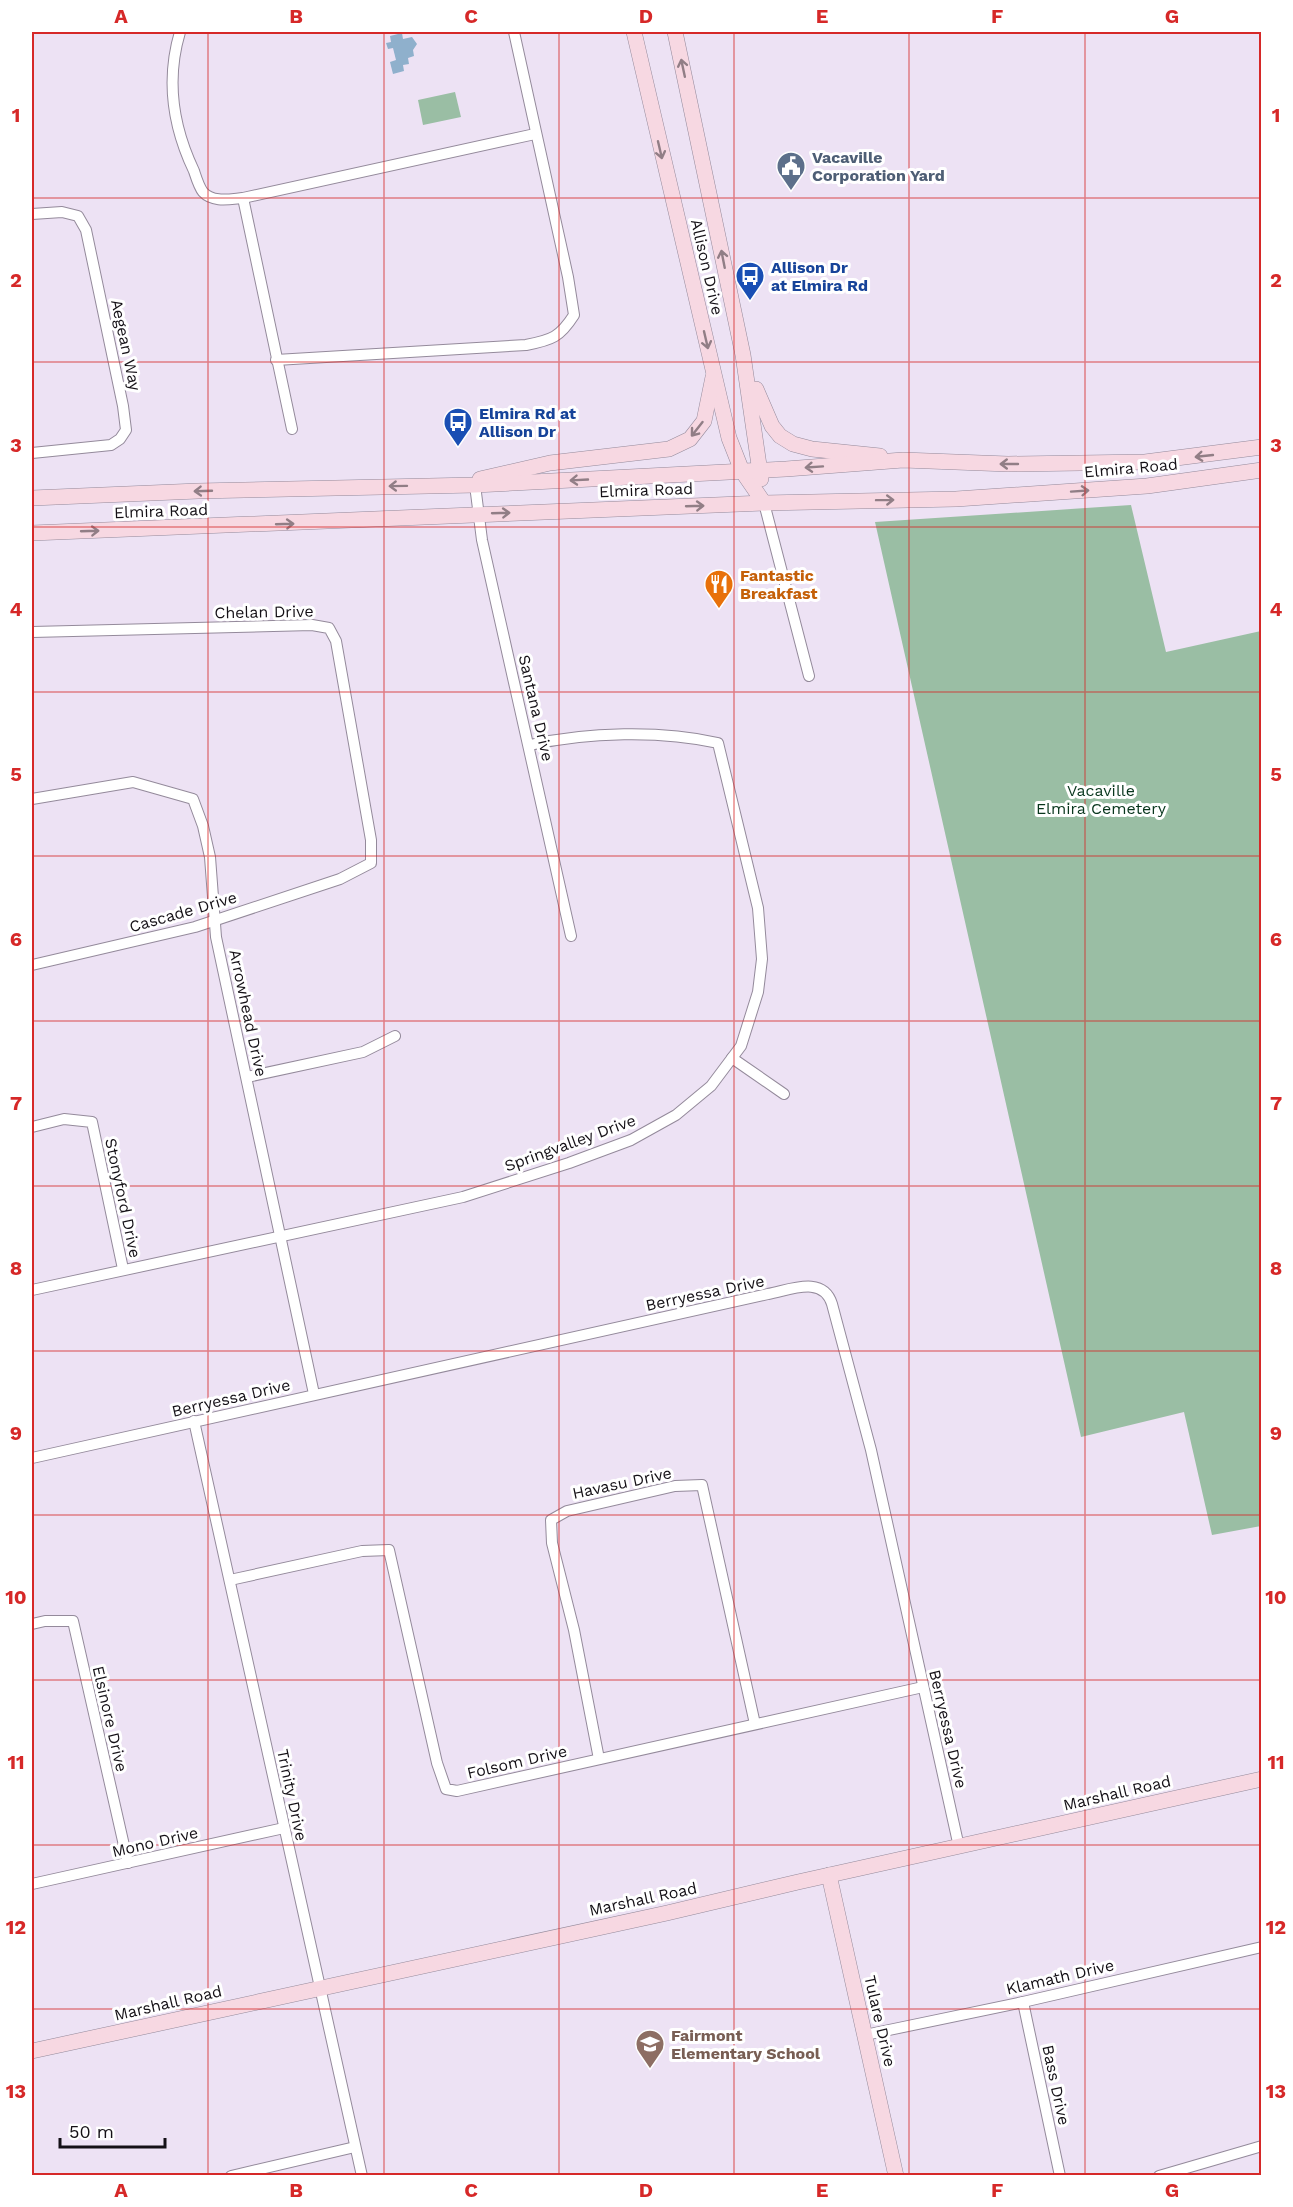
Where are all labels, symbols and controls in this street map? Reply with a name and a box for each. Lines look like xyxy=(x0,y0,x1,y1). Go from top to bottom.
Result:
text: A xyxy=(114,4,128,28)
text: B xyxy=(289,4,303,28)
text: C xyxy=(464,4,478,28)
text: D xyxy=(639,4,653,28)
text: E xyxy=(816,4,828,28)
text: F xyxy=(991,4,1003,28)
text: G xyxy=(1165,4,1179,28)
one-way arrow xyxy=(677,59,689,78)
text: 1 xyxy=(12,103,20,127)
text: 1 xyxy=(1272,103,1280,127)
one-way arrow xyxy=(655,140,667,159)
place label: Vacaville Corporation Yard xyxy=(812,148,945,185)
public building icon: Vacaville Corporation Yard xyxy=(775,150,807,192)
street label: Allison Drive xyxy=(687,217,727,317)
one-way arrow xyxy=(717,250,728,269)
place label: Allison Dr at Elmira Rd xyxy=(771,258,868,295)
bus stop icon: Allison Dr at Elmira Rd xyxy=(734,260,766,302)
text: 2 xyxy=(10,268,22,292)
text: 2 xyxy=(1270,268,1282,292)
street label: Aegean Way xyxy=(107,298,145,393)
one-way arrow xyxy=(700,330,712,349)
place label: Elmira Rd at Allison Dr xyxy=(479,404,576,441)
bus stop icon: Elmira Rd at Allison Dr xyxy=(442,406,474,448)
one-way arrow xyxy=(691,421,703,437)
text: 3 xyxy=(10,433,22,457)
text: 3 xyxy=(1270,433,1282,457)
one-way arrow xyxy=(1194,451,1214,462)
street label: Elmira Road xyxy=(1083,454,1179,482)
one-way arrow xyxy=(1000,458,1020,470)
one-way arrow xyxy=(805,462,825,473)
one-way arrow xyxy=(569,475,589,486)
street label: Elmira Road xyxy=(599,479,693,501)
one-way arrow xyxy=(389,480,409,492)
one-way arrow xyxy=(194,485,214,496)
one-way arrow xyxy=(1070,485,1090,496)
one-way arrow xyxy=(875,495,895,506)
street label: Elmira Road xyxy=(114,500,208,522)
one-way arrow xyxy=(685,500,705,511)
one-way arrow xyxy=(490,508,510,519)
one-way arrow xyxy=(274,518,294,529)
one-way arrow xyxy=(79,526,99,537)
place label: Fantastic Breakfast xyxy=(740,566,817,603)
restaurant icon: Fantastic Breakfast xyxy=(703,568,735,610)
text: 4 xyxy=(10,597,23,621)
text: 4 xyxy=(1270,597,1283,621)
street label: Chelan Drive xyxy=(214,602,314,622)
street label: Santana Drive xyxy=(515,653,557,763)
text: 5 xyxy=(10,762,22,786)
text: 5 xyxy=(1270,762,1282,786)
park label: Vacaville Elmira Cemetery xyxy=(1036,781,1167,818)
street label: Cascade Drive xyxy=(127,888,239,936)
text: 6 xyxy=(10,927,22,951)
text: 6 xyxy=(1270,927,1282,951)
street label: Arrowhead Drive xyxy=(225,948,271,1078)
text: 7 xyxy=(10,1091,22,1115)
text: 7 xyxy=(1270,1091,1282,1115)
street label: Springvalley Drive xyxy=(502,1110,638,1176)
street label: Stonyford Drive xyxy=(101,1136,145,1260)
text: 8 xyxy=(10,1256,22,1280)
text: 8 xyxy=(1270,1256,1282,1280)
street label: Berryessa Drive xyxy=(644,1271,766,1315)
street label: Berryessa Drive xyxy=(170,1375,292,1421)
text: 9 xyxy=(10,1421,22,1445)
text: 9 xyxy=(1270,1421,1282,1445)
street label: Havasu Drive xyxy=(571,1463,673,1503)
text: 10 xyxy=(5,1585,27,1609)
text: 10 xyxy=(1265,1585,1287,1609)
street label: Elsinore Drive xyxy=(89,1664,131,1774)
street label: Berryessa Drive xyxy=(925,1668,971,1790)
street label: Folsom Drive xyxy=(465,1741,569,1783)
street label: Trinity Drive xyxy=(273,1747,311,1843)
text: 11 xyxy=(7,1750,25,1774)
text: 11 xyxy=(1267,1750,1285,1774)
street label: Marshall Road xyxy=(1061,1771,1173,1815)
street label: Mono Drive xyxy=(110,1823,200,1861)
street label: Marshall Road xyxy=(587,1878,699,1920)
text: 12 xyxy=(6,1915,26,1939)
text: 12 xyxy=(1266,1915,1286,1939)
street label: Klamath Drive xyxy=(1004,1955,1116,1999)
street label: Tulare Drive xyxy=(860,1973,900,2069)
street label: Marshall Road xyxy=(112,1981,224,2025)
place label: Fairmont Elementary School xyxy=(671,2026,821,2063)
school or university icon: Fairmont Elementary School xyxy=(634,2028,666,2070)
street label: Bass Drive xyxy=(1038,2043,1074,2127)
text: 13 xyxy=(6,2079,26,2103)
text: 13 xyxy=(1266,2079,1286,2103)
scale bar xyxy=(60,2111,165,2149)
text: 50 m xyxy=(69,2121,114,2142)
text: A xyxy=(114,2178,128,2202)
text: B xyxy=(289,2178,303,2202)
text: C xyxy=(464,2178,478,2202)
text: D xyxy=(639,2178,653,2202)
text: E xyxy=(816,2178,828,2202)
text: F xyxy=(991,2178,1003,2202)
text: G xyxy=(1165,2178,1179,2202)

